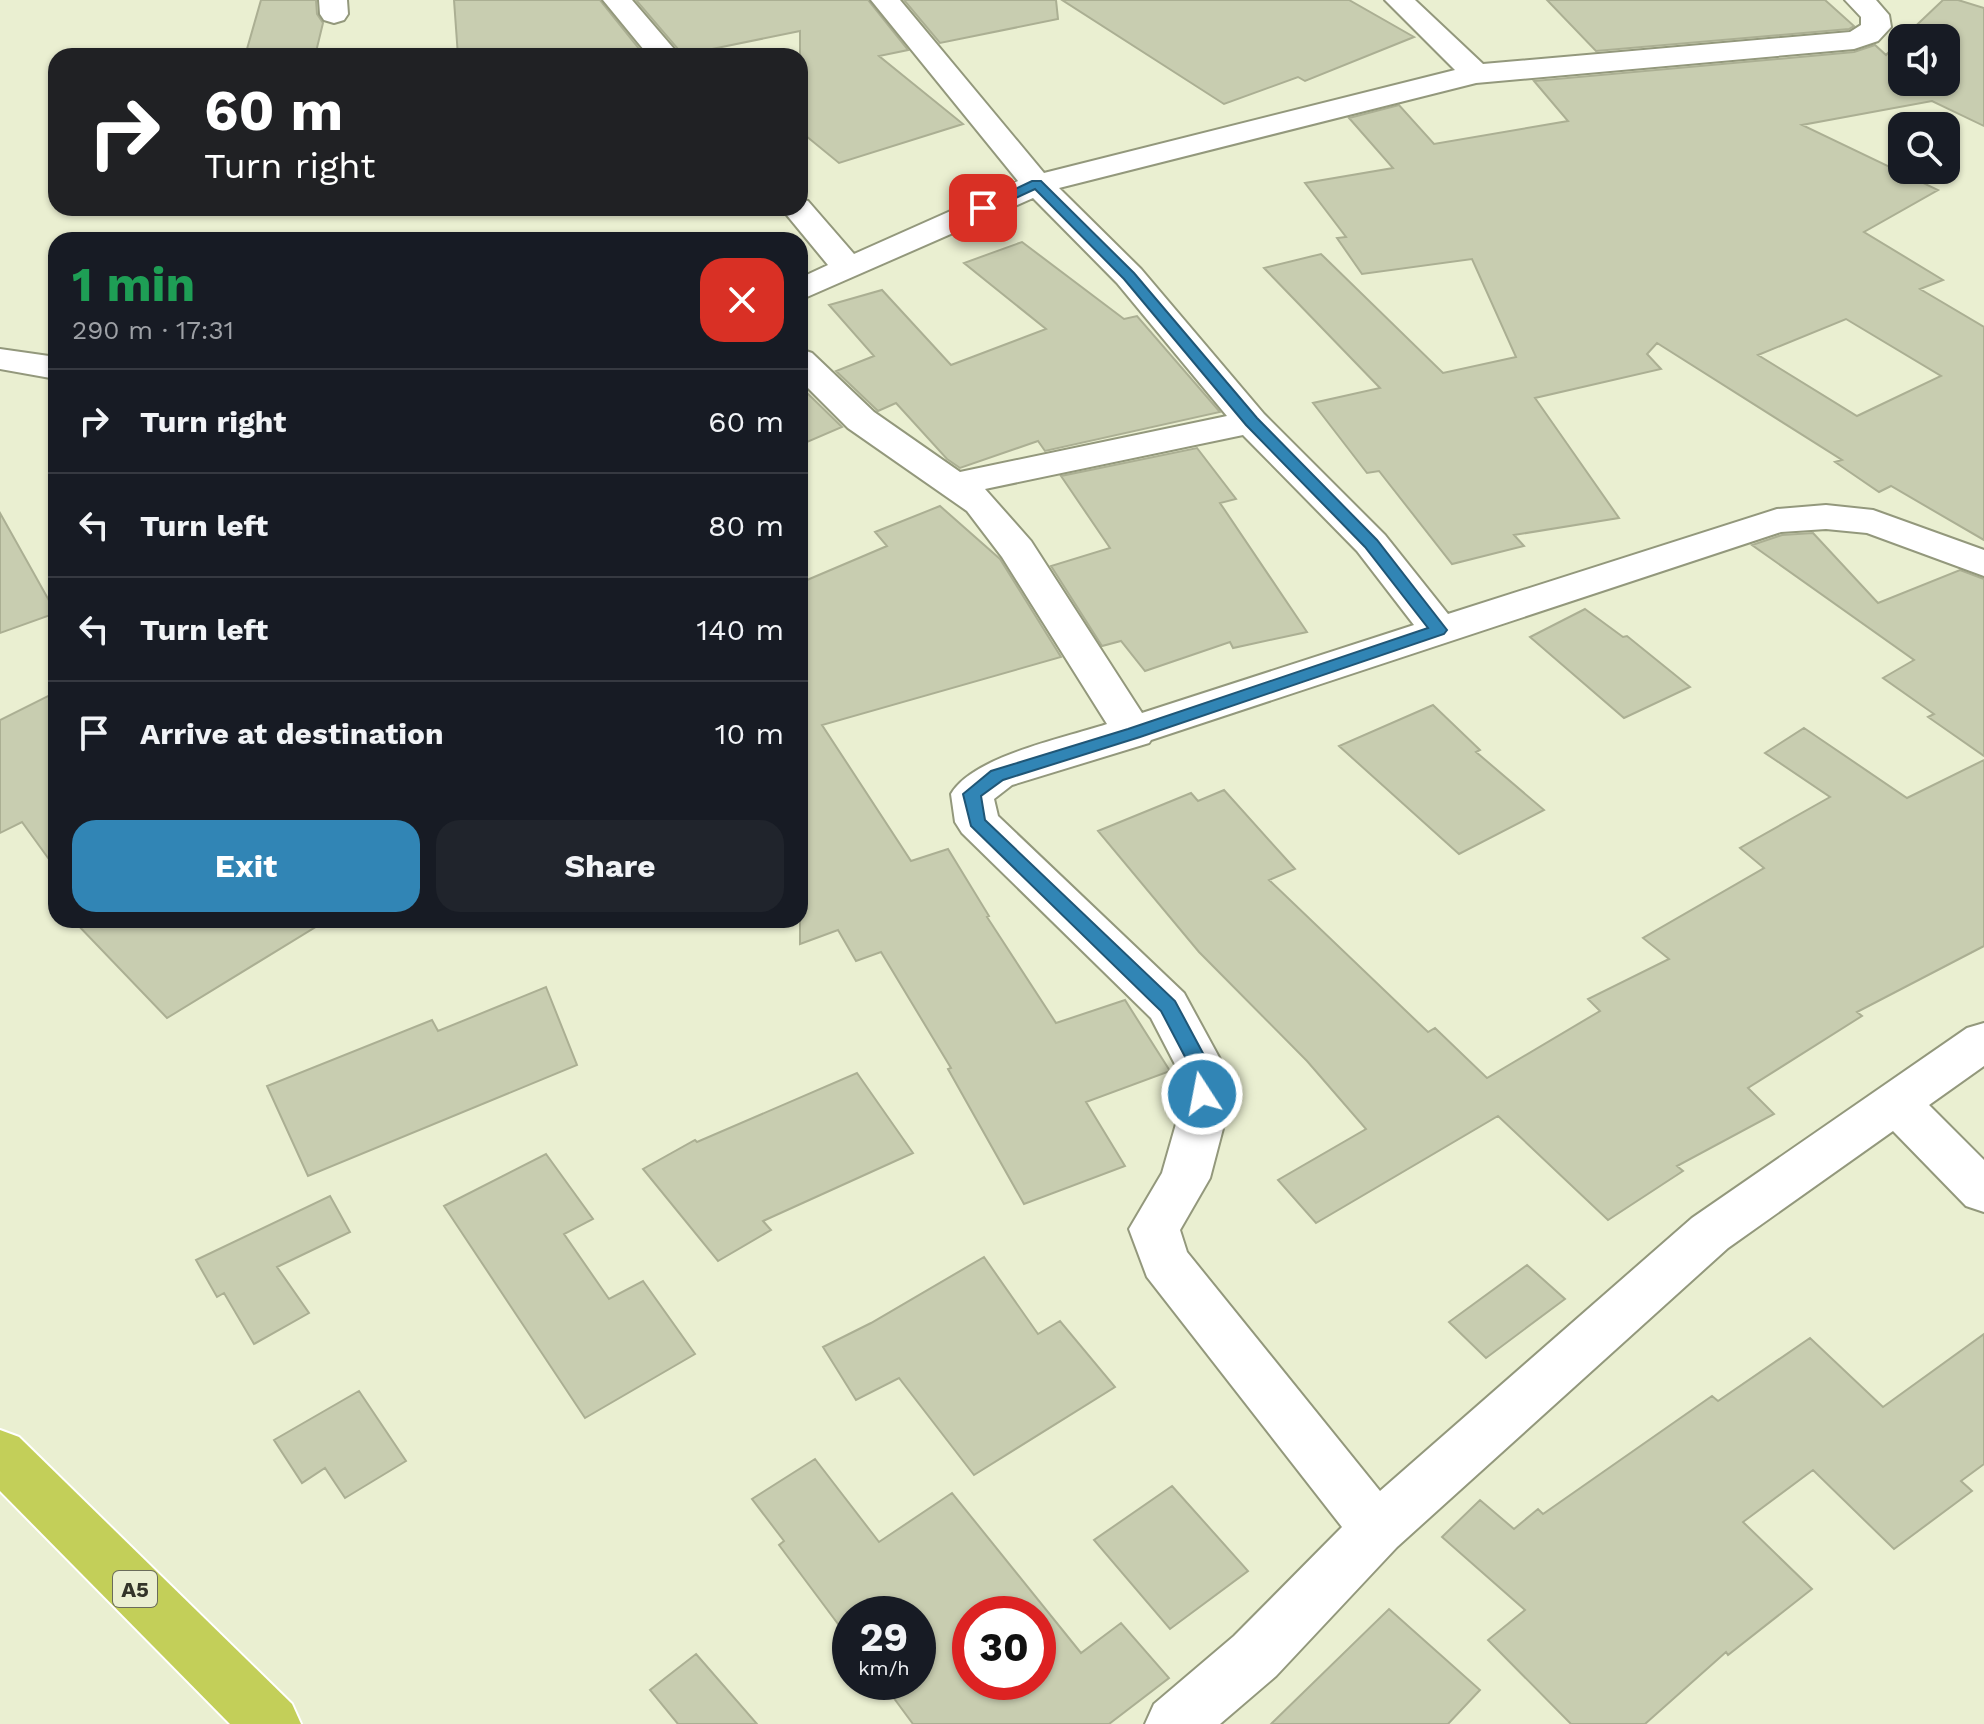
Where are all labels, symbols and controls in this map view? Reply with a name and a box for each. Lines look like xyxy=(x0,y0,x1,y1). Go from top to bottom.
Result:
map controls xyxy=(1888,24,1960,184)
button: sound xyxy=(1888,24,1960,96)
text: 60 m xyxy=(204,78,343,144)
icon: right xyxy=(72,80,176,184)
button: search xyxy=(1888,112,1960,184)
text: Turn right xyxy=(204,145,375,187)
pin xyxy=(949,174,1017,242)
icon: arrive xyxy=(961,186,1005,230)
text: 1 min xyxy=(72,256,195,313)
button: close xyxy=(700,258,784,342)
text: 290 m · 17:31 xyxy=(72,315,234,345)
icon: right xyxy=(72,399,116,443)
text: Turn right xyxy=(140,404,286,439)
text: 60 m xyxy=(708,404,784,439)
icon: left xyxy=(72,503,116,547)
text: Turn left xyxy=(140,508,268,543)
text: 80 m xyxy=(708,508,784,543)
icon: left xyxy=(72,607,116,651)
text: Turn left xyxy=(140,612,268,647)
text: 140 m xyxy=(696,612,784,647)
icon: arrive xyxy=(72,711,116,755)
text: Arrive at destination xyxy=(140,716,444,751)
text: 10 m xyxy=(715,716,784,751)
button: Exit xyxy=(72,820,420,912)
button: Share xyxy=(436,820,784,912)
position arrow xyxy=(1160,1052,1244,1136)
road number: A5 xyxy=(113,1571,157,1607)
speed limit sign: 30 xyxy=(952,1596,1056,1700)
text: 29 xyxy=(860,1614,908,1661)
text: km/h xyxy=(858,1656,910,1680)

